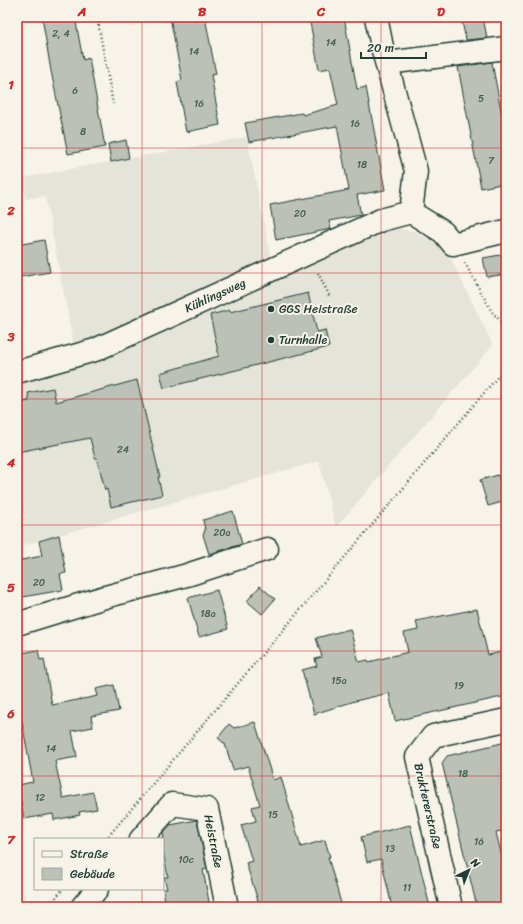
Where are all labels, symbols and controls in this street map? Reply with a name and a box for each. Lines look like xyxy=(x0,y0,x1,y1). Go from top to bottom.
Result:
text: A xyxy=(77,0,86,23)
text: B xyxy=(198,0,207,23)
text: C xyxy=(316,0,326,23)
text: D xyxy=(437,0,445,23)
house number: 2, 4 xyxy=(52,25,70,43)
house number: 14 xyxy=(326,34,336,52)
scale bar xyxy=(361,34,426,60)
text: 20 m xyxy=(367,37,394,59)
house number: 14 xyxy=(189,43,199,61)
text: 1 xyxy=(8,73,14,96)
house number: 6 xyxy=(72,82,78,100)
house number: 5 xyxy=(478,90,484,108)
house number: 16 xyxy=(194,95,204,113)
house number: 16 xyxy=(350,115,360,133)
house number: 8 xyxy=(80,123,86,141)
house number: 7 xyxy=(488,152,495,170)
house number: 18 xyxy=(357,156,367,174)
text: 2 xyxy=(6,199,15,222)
house number: 20 xyxy=(294,205,306,223)
street label: Kühlingsweg xyxy=(181,272,249,319)
place label: GGS Heistraße xyxy=(279,298,358,320)
marker: GGS Heistraße xyxy=(266,304,276,314)
text: 3 xyxy=(6,325,15,348)
place label: Turnhalle xyxy=(279,329,328,351)
marker: Turnhalle xyxy=(266,335,276,345)
house number: 24 xyxy=(117,441,129,459)
text: 4 xyxy=(6,451,16,474)
house number: 20a xyxy=(213,524,231,542)
house number: 20 xyxy=(33,574,45,592)
text: 5 xyxy=(7,576,15,599)
house number: 18a xyxy=(200,605,216,623)
house number: 15a xyxy=(331,672,347,690)
house number: 19 xyxy=(454,677,464,695)
text: 6 xyxy=(6,702,15,725)
house number: 14 xyxy=(46,740,56,758)
street label: Bruktererstraße xyxy=(407,761,449,851)
house number: 18 xyxy=(458,765,468,783)
house number: 12 xyxy=(35,789,45,807)
house number: 15 xyxy=(268,806,278,824)
street label: Heistraße xyxy=(197,812,230,870)
text: 7 xyxy=(7,828,16,851)
house number: 16 xyxy=(474,833,484,851)
legend xyxy=(34,838,164,890)
house number: 13 xyxy=(385,840,395,858)
text: Straße xyxy=(70,843,108,865)
north arrow xyxy=(449,850,489,890)
house number: 10c xyxy=(178,851,194,869)
text: N xyxy=(465,853,485,873)
text: Gebäude xyxy=(70,863,115,885)
house number: 11 xyxy=(403,879,411,897)

